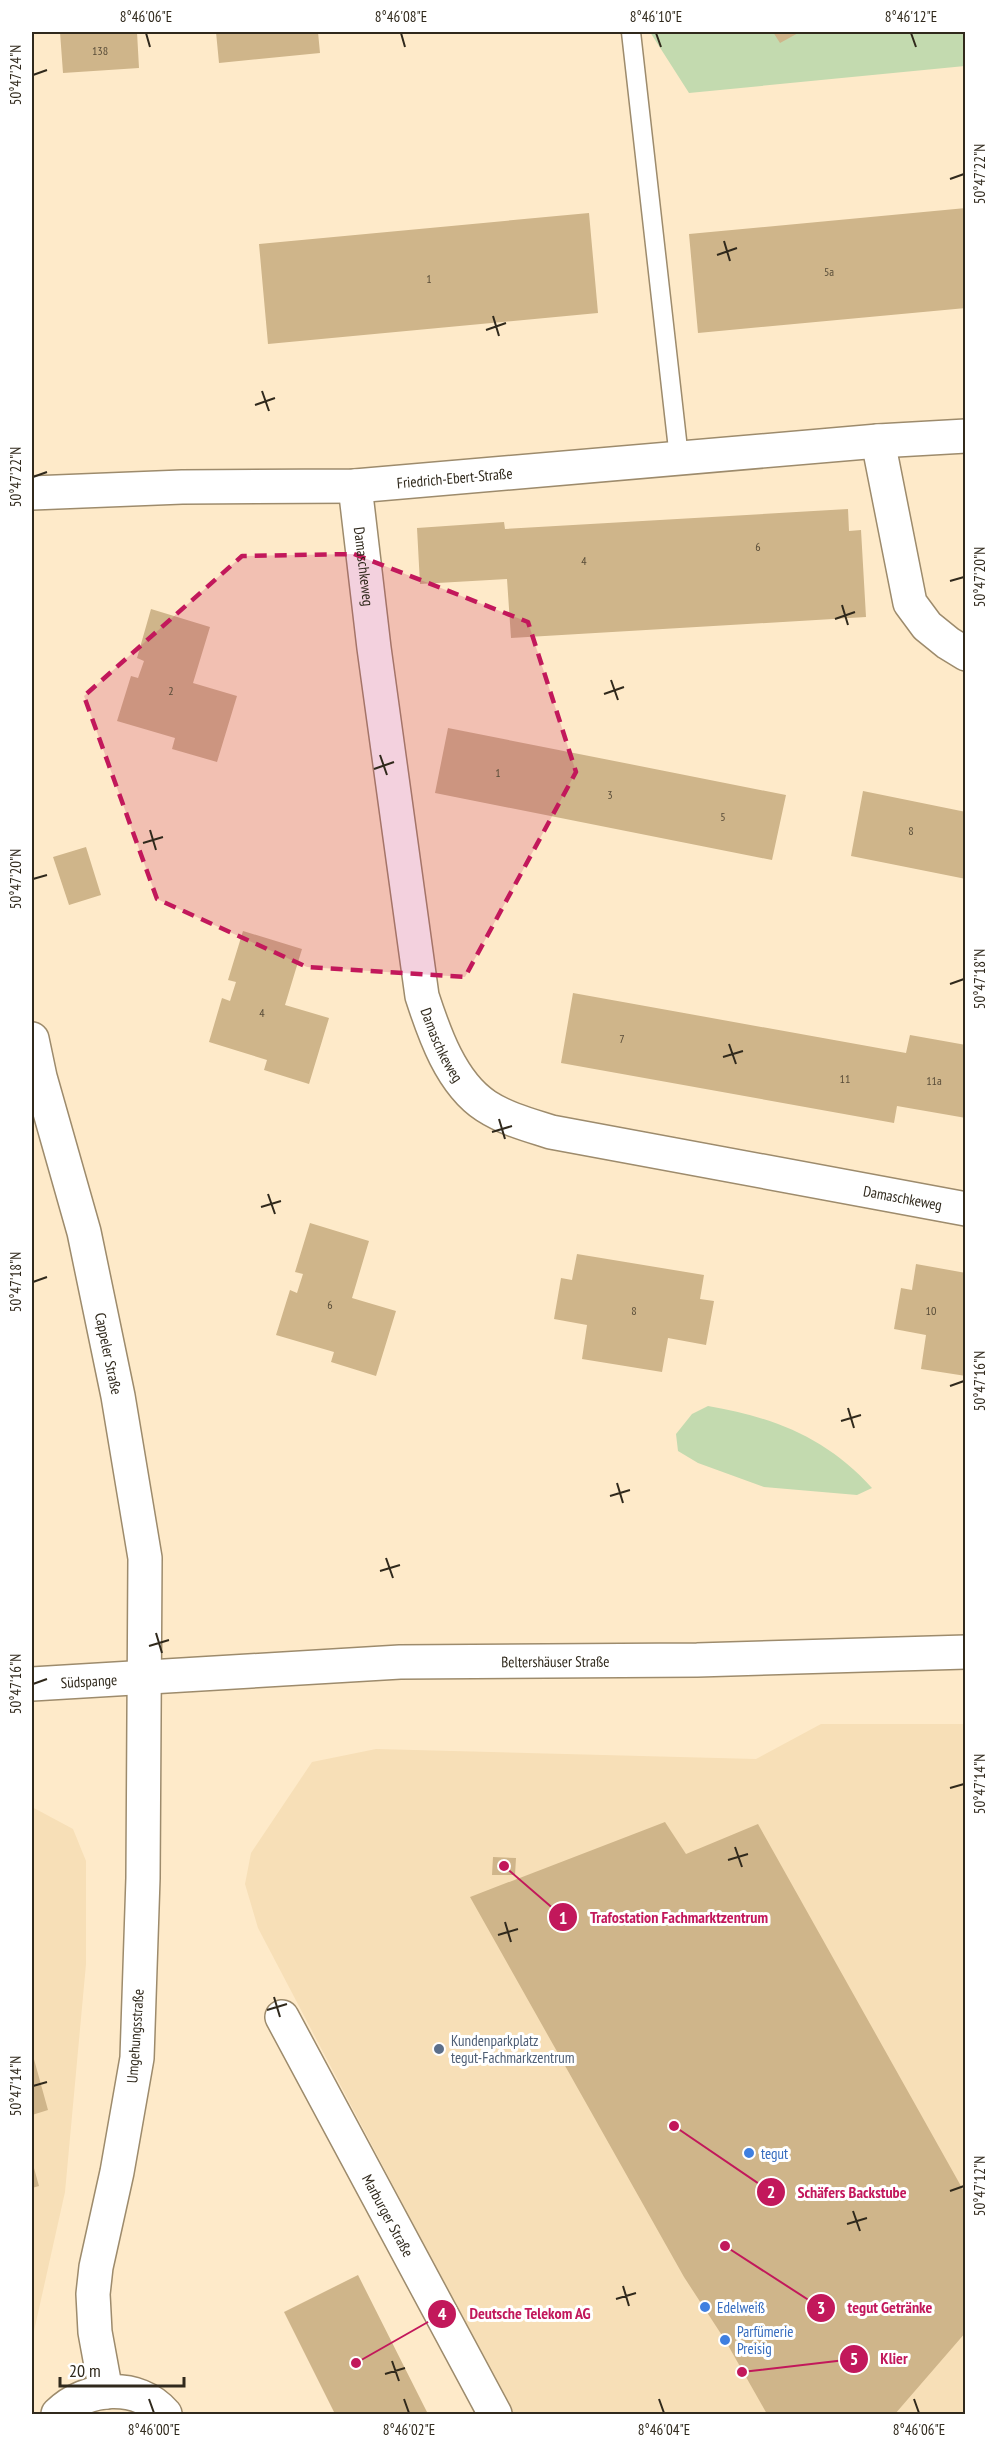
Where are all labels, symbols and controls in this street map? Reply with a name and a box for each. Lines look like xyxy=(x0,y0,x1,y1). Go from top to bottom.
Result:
text: 8°46'06"E xyxy=(120,7,172,26)
text: 8°46'08"E xyxy=(375,7,427,26)
text: 8°46'10"E xyxy=(630,7,682,26)
text: 8°46'12"E xyxy=(885,7,937,26)
house number: 138 xyxy=(92,43,108,58)
text: 50°47'24"N xyxy=(6,45,25,105)
text: 50°47'22"N xyxy=(970,144,989,204)
house number: 5a xyxy=(824,264,834,279)
house number: 1 xyxy=(426,271,432,286)
text: 50°47'22"N xyxy=(6,447,25,507)
street label: Friedrich-Ebert-Straße xyxy=(396,463,513,492)
street label: Damaschkeweg xyxy=(350,526,379,607)
house number: 6 xyxy=(755,539,761,554)
text: 50°47'20"N xyxy=(970,547,989,607)
house number: 4 xyxy=(581,553,587,568)
house number: 2 xyxy=(168,683,174,698)
house number: 1 xyxy=(495,765,501,780)
house number: 3 xyxy=(607,787,613,802)
house number: 5 xyxy=(720,809,726,824)
house number: 8 xyxy=(908,823,914,838)
text: 50°47'20"N xyxy=(6,849,25,909)
text: 50°47'18"N xyxy=(970,949,989,1009)
house number: 4 xyxy=(259,1005,265,1020)
street label: Damaschkeweg xyxy=(417,1005,468,1085)
house number: 7 xyxy=(619,1031,625,1046)
house number: 11 xyxy=(840,1071,850,1086)
house number: 11a xyxy=(926,1073,942,1088)
street label: Damaschkeweg xyxy=(862,1181,944,1214)
text: 50°47'18"N xyxy=(6,1252,25,1312)
house number: 6 xyxy=(327,1297,333,1312)
house number: 8 xyxy=(631,1303,637,1318)
house number: 10 xyxy=(926,1303,936,1318)
street label: Cappeler Straße xyxy=(91,1311,127,1396)
text: 50°47'16"N xyxy=(970,1351,989,1411)
street label: Beltershäuser Straße xyxy=(501,1651,609,1671)
text: 50°47'16"N xyxy=(6,1654,25,1714)
street label: Südspange xyxy=(60,1669,118,1692)
text: 50°47'14"N xyxy=(970,1754,989,1814)
callout: Trafostation Fachmarktzentrum xyxy=(548,1900,780,1934)
text: 1 xyxy=(559,1906,567,1929)
text: Trafostation Fachmarktzentrum xyxy=(590,1907,768,1927)
street label: Umgehungsstraße xyxy=(122,1988,148,2084)
place label: Kundenparkplatz tegut-Fachmarkzentrum xyxy=(451,2031,575,2067)
marker: Kundenparkplatz tegut-Fachmarkzentrum xyxy=(432,2042,446,2056)
text: 50°47'14"N xyxy=(6,2056,25,2116)
place label: tegut xyxy=(761,2144,788,2163)
marker: tegut xyxy=(742,2146,756,2160)
text: 50°47'12"N xyxy=(970,2156,989,2216)
street label: Marburger Straße xyxy=(358,2171,418,2260)
callout: Schäfers Backstube xyxy=(756,2175,919,2209)
text: 2 xyxy=(767,2180,775,2203)
text: Schäfers Backstube xyxy=(797,2182,907,2202)
callout: tegut Getränke xyxy=(806,2291,945,2325)
text: 3 xyxy=(817,2296,825,2319)
callout: Deutsche Telekom AG xyxy=(427,2297,603,2331)
text: tegut Getränke xyxy=(848,2297,933,2317)
place label: Edelweiß xyxy=(717,2298,765,2317)
marker: Edelweiß xyxy=(698,2300,712,2314)
text: 4 xyxy=(438,2302,447,2325)
text: Deutsche Telekom AG xyxy=(469,2303,591,2323)
place label: Parfümerie Preisig xyxy=(737,2322,793,2358)
marker: Parfümerie Preisig xyxy=(718,2333,732,2347)
callout: Klier xyxy=(839,2342,920,2376)
text: 5 xyxy=(850,2347,858,2370)
text: Klier xyxy=(880,2348,908,2368)
scale bar xyxy=(60,2350,184,2388)
text: 20 m xyxy=(69,2359,101,2382)
text: 8°46'00"E xyxy=(128,2420,180,2439)
text: 8°46'02"E xyxy=(383,2420,435,2439)
text: 8°46'04"E xyxy=(638,2420,690,2439)
text: 8°46'06"E xyxy=(893,2420,945,2439)

